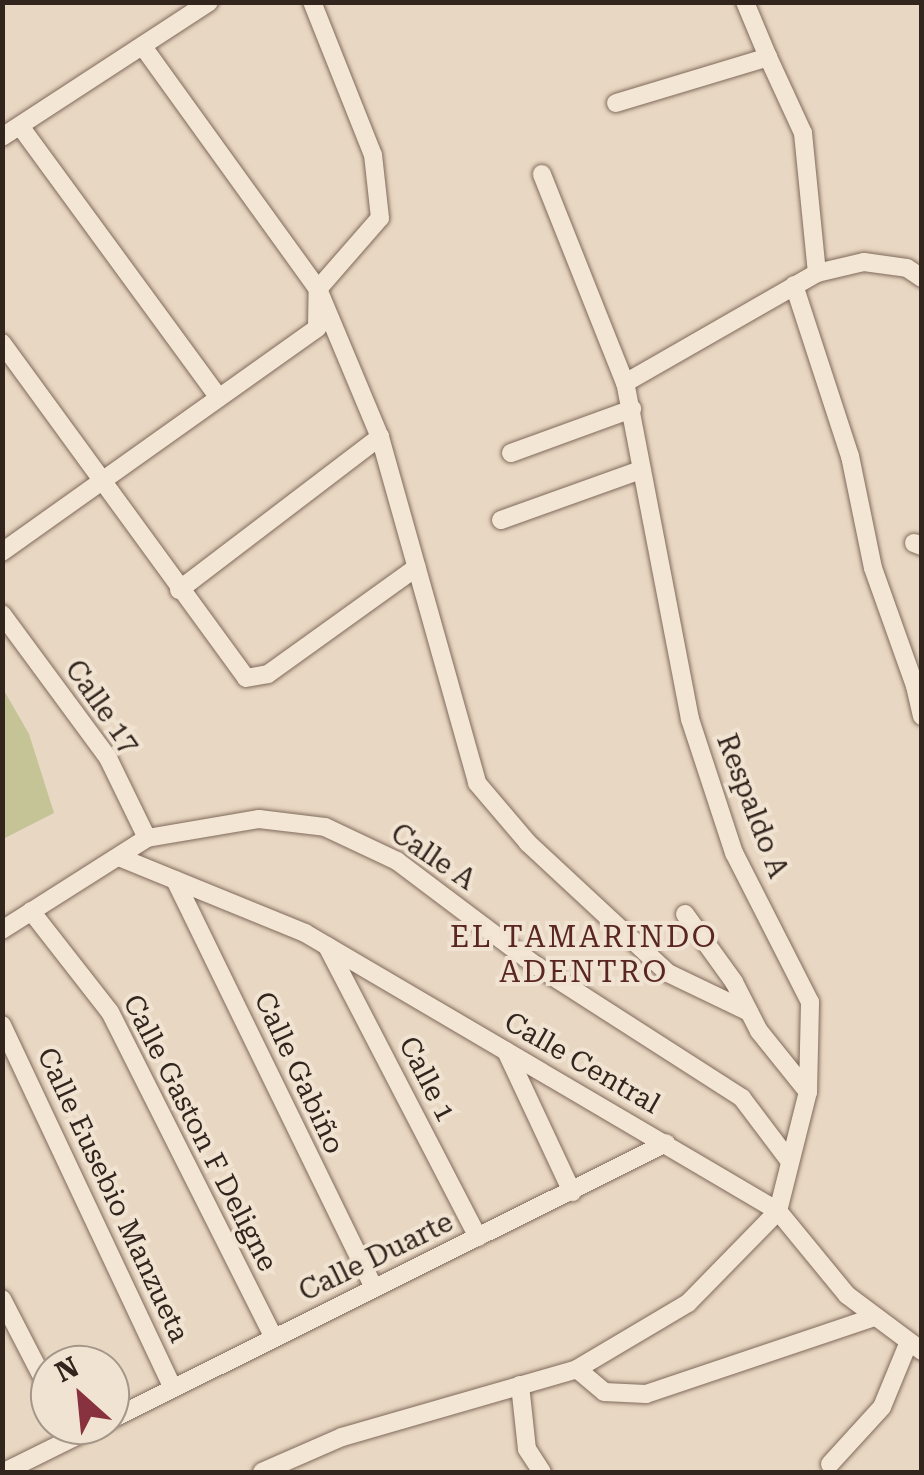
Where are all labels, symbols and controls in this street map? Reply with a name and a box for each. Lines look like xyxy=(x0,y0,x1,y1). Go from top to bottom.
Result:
street label: Calle 17 xyxy=(58,654,146,760)
street label: Respaldo A xyxy=(709,729,795,883)
street label: Calle A xyxy=(384,817,482,897)
district label: EL TAMARINDO ADENTRO xyxy=(450,919,718,990)
street label: Calle Gabiño xyxy=(247,987,351,1159)
street label: Calle Gaston F Deligne xyxy=(116,989,284,1277)
street label: Calle Central xyxy=(498,1005,666,1121)
street label: Calle 1 xyxy=(391,1031,463,1127)
street label: Calle Eusebio Manzueta xyxy=(30,1042,196,1348)
street label: Calle Duarte xyxy=(294,1205,458,1309)
north arrow xyxy=(30,1345,130,1445)
text: N xyxy=(50,1350,84,1389)

